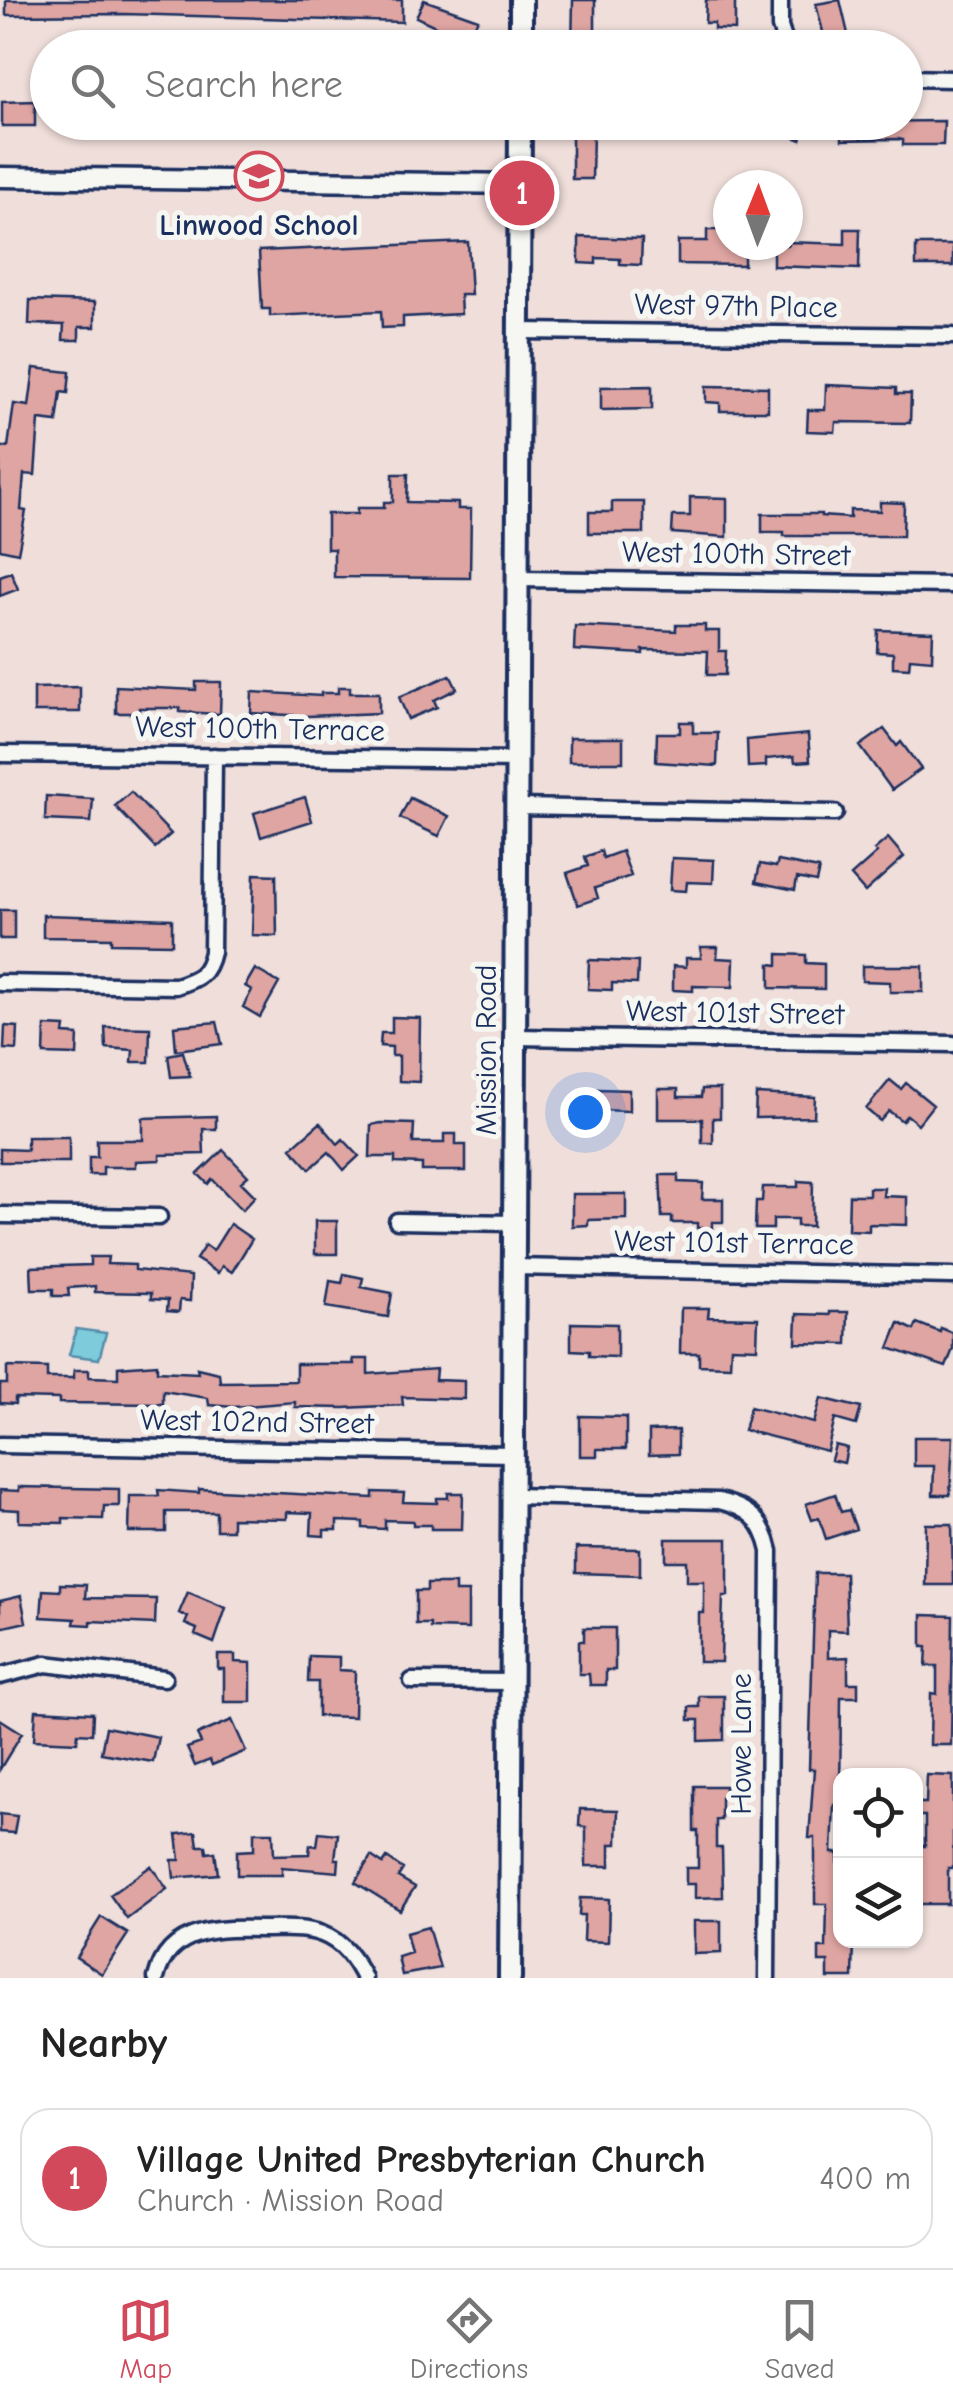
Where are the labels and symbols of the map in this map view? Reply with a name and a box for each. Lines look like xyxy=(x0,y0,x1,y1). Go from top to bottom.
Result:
school or university icon: Linwood School xyxy=(233,150,285,202)
pin: 1 xyxy=(490,156,554,230)
north arrow xyxy=(713,170,803,260)
place label: Linwood School xyxy=(159,208,359,243)
street label: West 97th Place xyxy=(634,287,838,325)
street label: West 100th Street xyxy=(622,535,852,574)
street label: West 100th Terrace xyxy=(135,709,385,749)
street label: Mission Road xyxy=(469,965,504,1135)
street label: West 101st Street xyxy=(626,994,846,1032)
your location xyxy=(560,1087,611,1138)
street label: West 101st Terrace xyxy=(614,1223,854,1263)
street label: West 102nd Street xyxy=(140,1402,375,1442)
street label: Howe Lane xyxy=(724,1673,759,1815)

